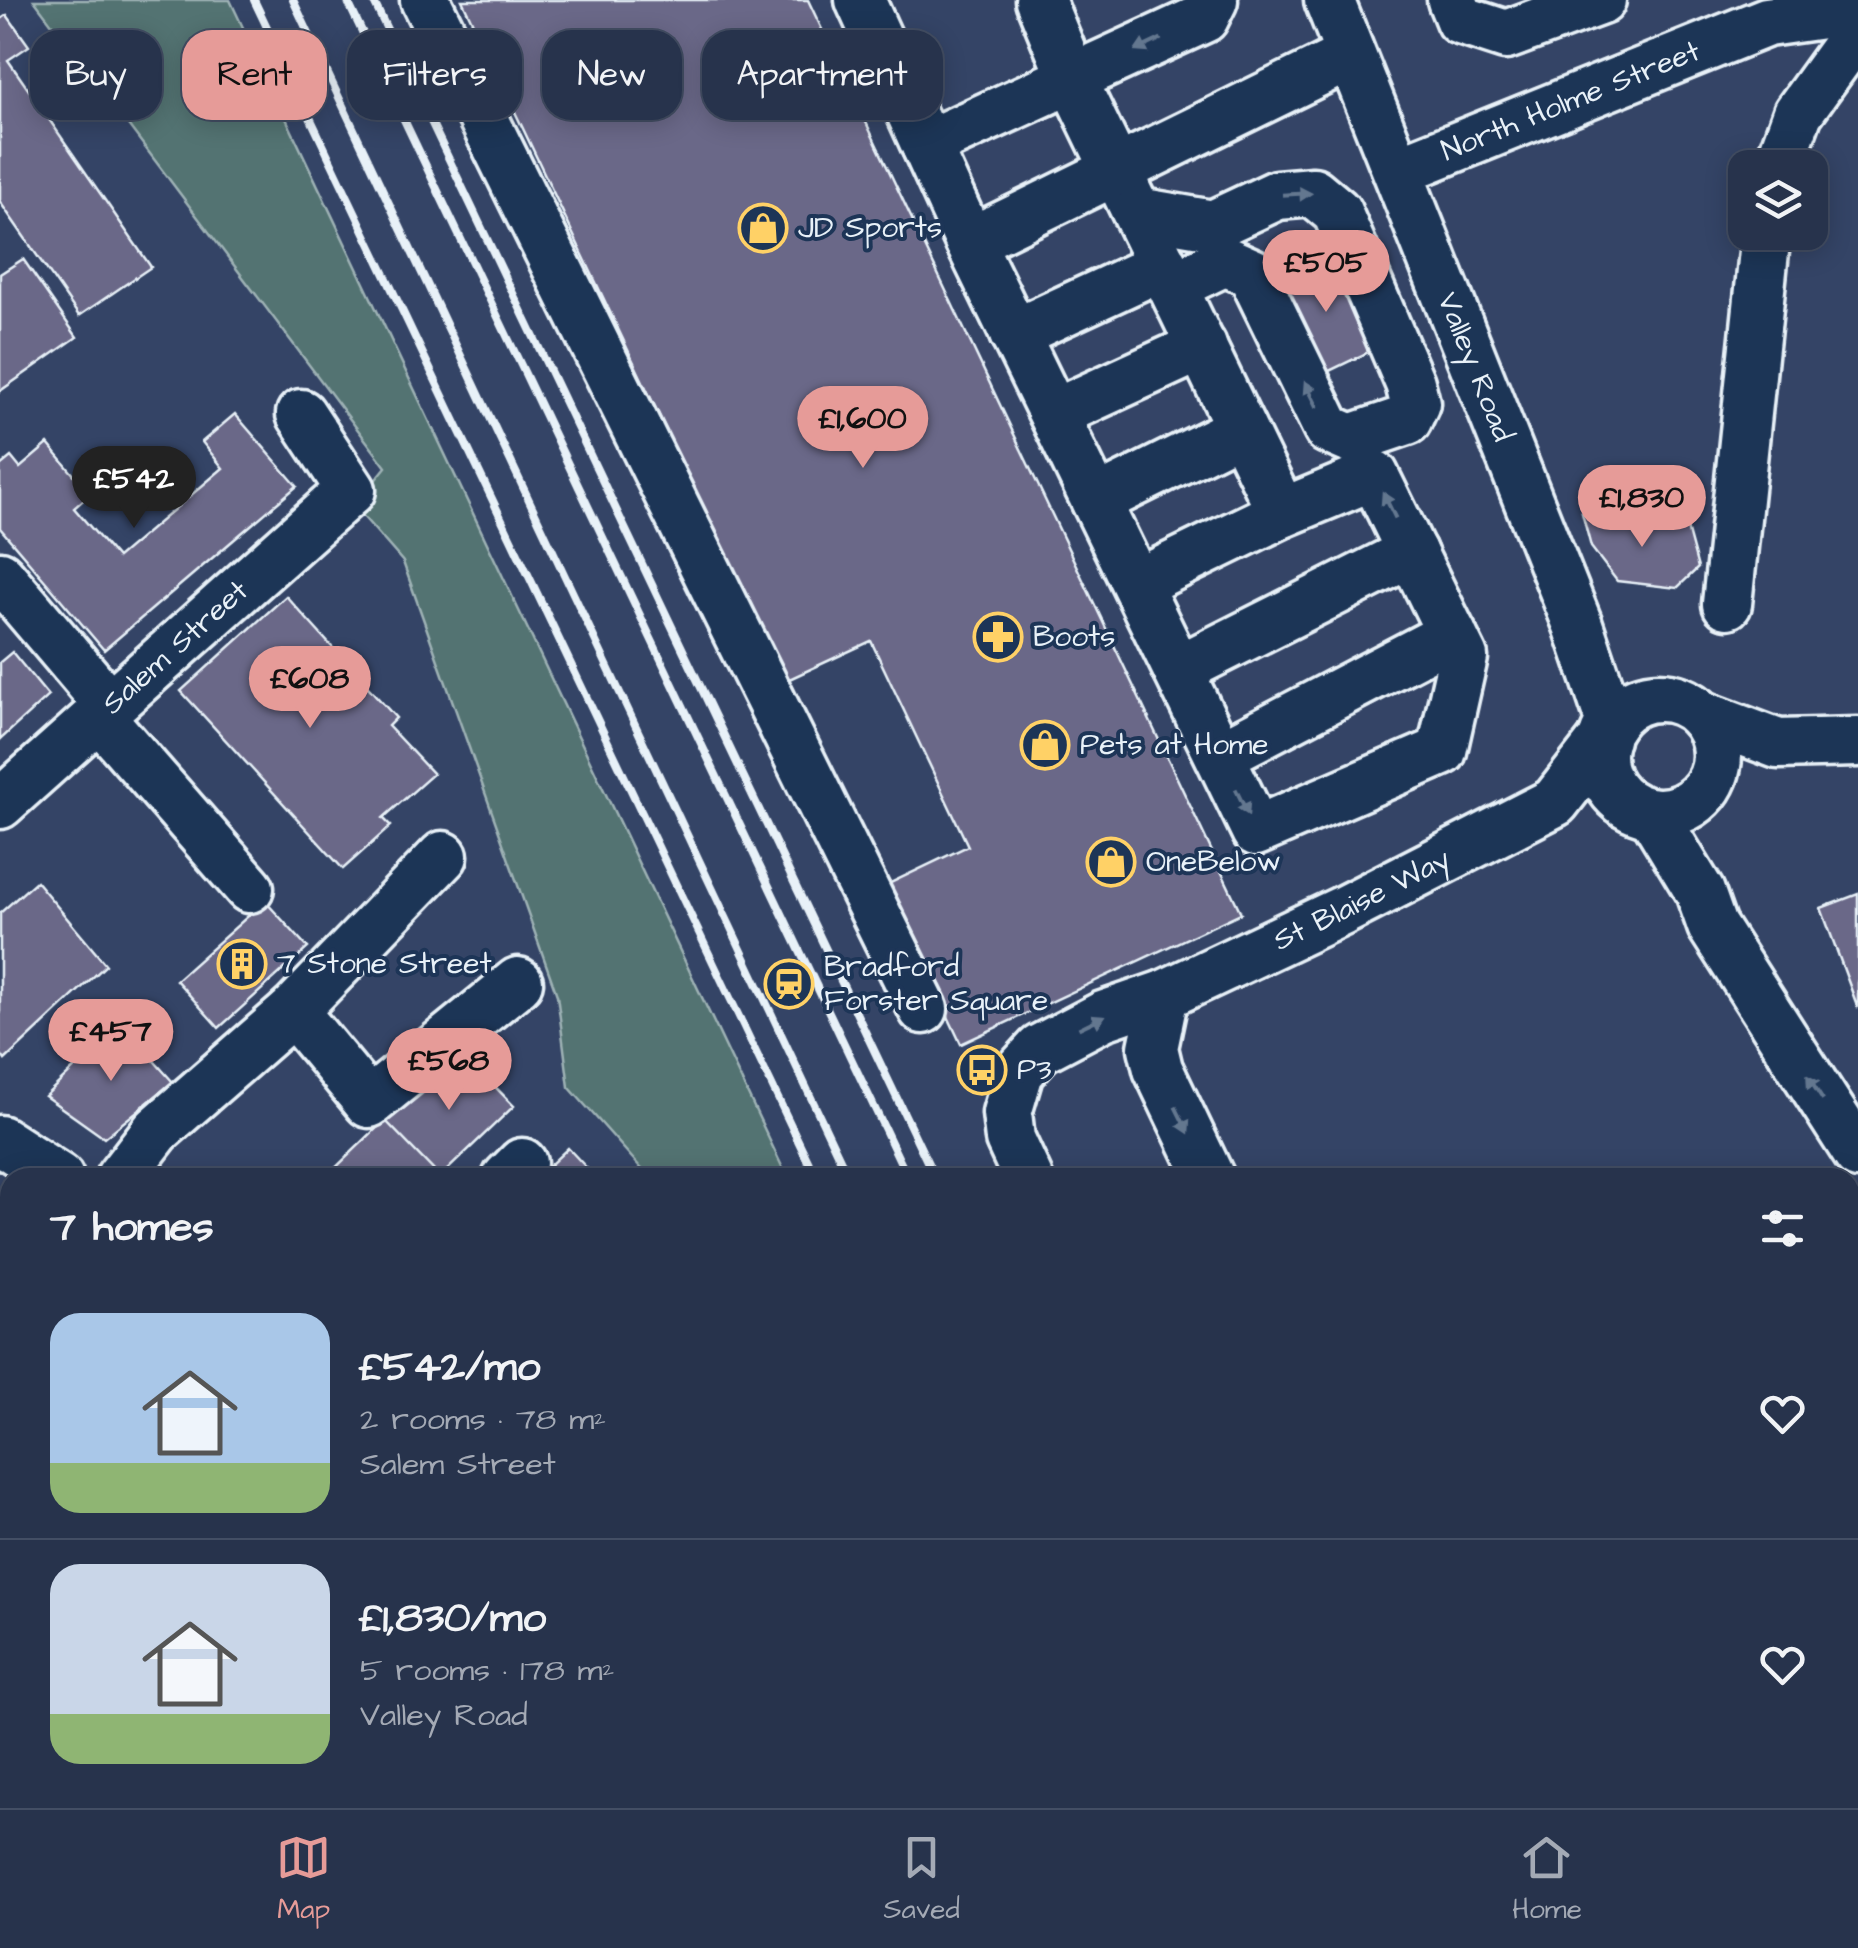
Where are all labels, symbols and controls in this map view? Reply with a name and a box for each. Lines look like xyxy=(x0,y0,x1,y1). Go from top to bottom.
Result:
chip: Buy xyxy=(30,30,162,120)
chip: Rent xyxy=(182,30,327,120)
chip: Filters xyxy=(347,30,522,120)
chip: New xyxy=(542,30,682,120)
chip: Apartment xyxy=(702,30,943,120)
street label: North Holme Street xyxy=(1435,30,1706,172)
one-way arrow xyxy=(1133,36,1162,53)
map controls xyxy=(1728,150,1828,250)
button: layers xyxy=(1728,150,1828,250)
one-way arrow xyxy=(1282,186,1313,202)
shop icon: JD Sports xyxy=(737,202,789,254)
place label: JD Sports xyxy=(798,207,942,249)
pin: £505 xyxy=(1267,230,1385,315)
text: £505 xyxy=(1285,240,1367,285)
street label: Valley Road xyxy=(1427,286,1524,448)
one-way arrow xyxy=(1303,380,1320,409)
pin: £1,600 xyxy=(782,386,944,471)
text: £1,600 xyxy=(819,396,907,441)
pin: £542 xyxy=(75,446,193,531)
text: £542 xyxy=(94,456,174,501)
pin: £1,830 xyxy=(1561,465,1723,550)
text: £1,830 xyxy=(1600,475,1684,520)
one-way arrow xyxy=(1380,490,1397,519)
street label: Salem Street xyxy=(93,571,258,724)
pharmacy icon: Boots xyxy=(972,611,1024,663)
place label: Boots xyxy=(1033,616,1115,658)
pin: £608 xyxy=(251,646,369,731)
text: £608 xyxy=(271,656,349,701)
shop icon: Pets at Home xyxy=(1019,719,1071,771)
place label: Pets at Home xyxy=(1080,724,1269,766)
one-way arrow xyxy=(1234,788,1251,817)
shop icon: OneBelow xyxy=(1085,836,1137,888)
street label: St Blaise Way xyxy=(1266,838,1458,961)
place label: OneBelow xyxy=(1146,841,1281,883)
building icon: 7 Stone Street xyxy=(216,938,268,990)
place label: 7 Stone Street xyxy=(277,943,492,985)
place label: Bradford Forster Square xyxy=(824,946,1048,1022)
station icon: Bradford Forster Square xyxy=(763,958,815,1010)
pin: £457 xyxy=(52,999,170,1084)
text: £457 xyxy=(70,1009,152,1054)
one-way arrow xyxy=(1078,1014,1107,1031)
pin: £568 xyxy=(390,1028,508,1113)
text: £568 xyxy=(409,1038,489,1083)
bus stop icon: P3 xyxy=(956,1044,1008,1096)
place label: P3 xyxy=(1017,1049,1051,1091)
one-way arrow xyxy=(1806,1074,1824,1102)
one-way arrow xyxy=(1174,1106,1191,1135)
text: 7 homes xyxy=(50,1199,214,1257)
icon: filters xyxy=(1755,1201,1810,1256)
text: £542/mo xyxy=(360,1339,540,1397)
icon: home xyxy=(130,1353,250,1473)
icon: heart xyxy=(1755,1386,1810,1441)
text: 2 rooms · 78 m² xyxy=(360,1397,606,1442)
text: Salem Street xyxy=(360,1442,556,1487)
text: £1,830/mo xyxy=(360,1590,546,1648)
icon: home xyxy=(130,1604,250,1724)
icon: heart xyxy=(1755,1637,1810,1692)
text: 5 rooms · 178 m² xyxy=(360,1648,614,1693)
text: Valley Road xyxy=(360,1693,528,1738)
tab: Map xyxy=(276,1830,331,1929)
tab: Saved xyxy=(884,1830,960,1929)
tab: Home xyxy=(1512,1830,1582,1929)

